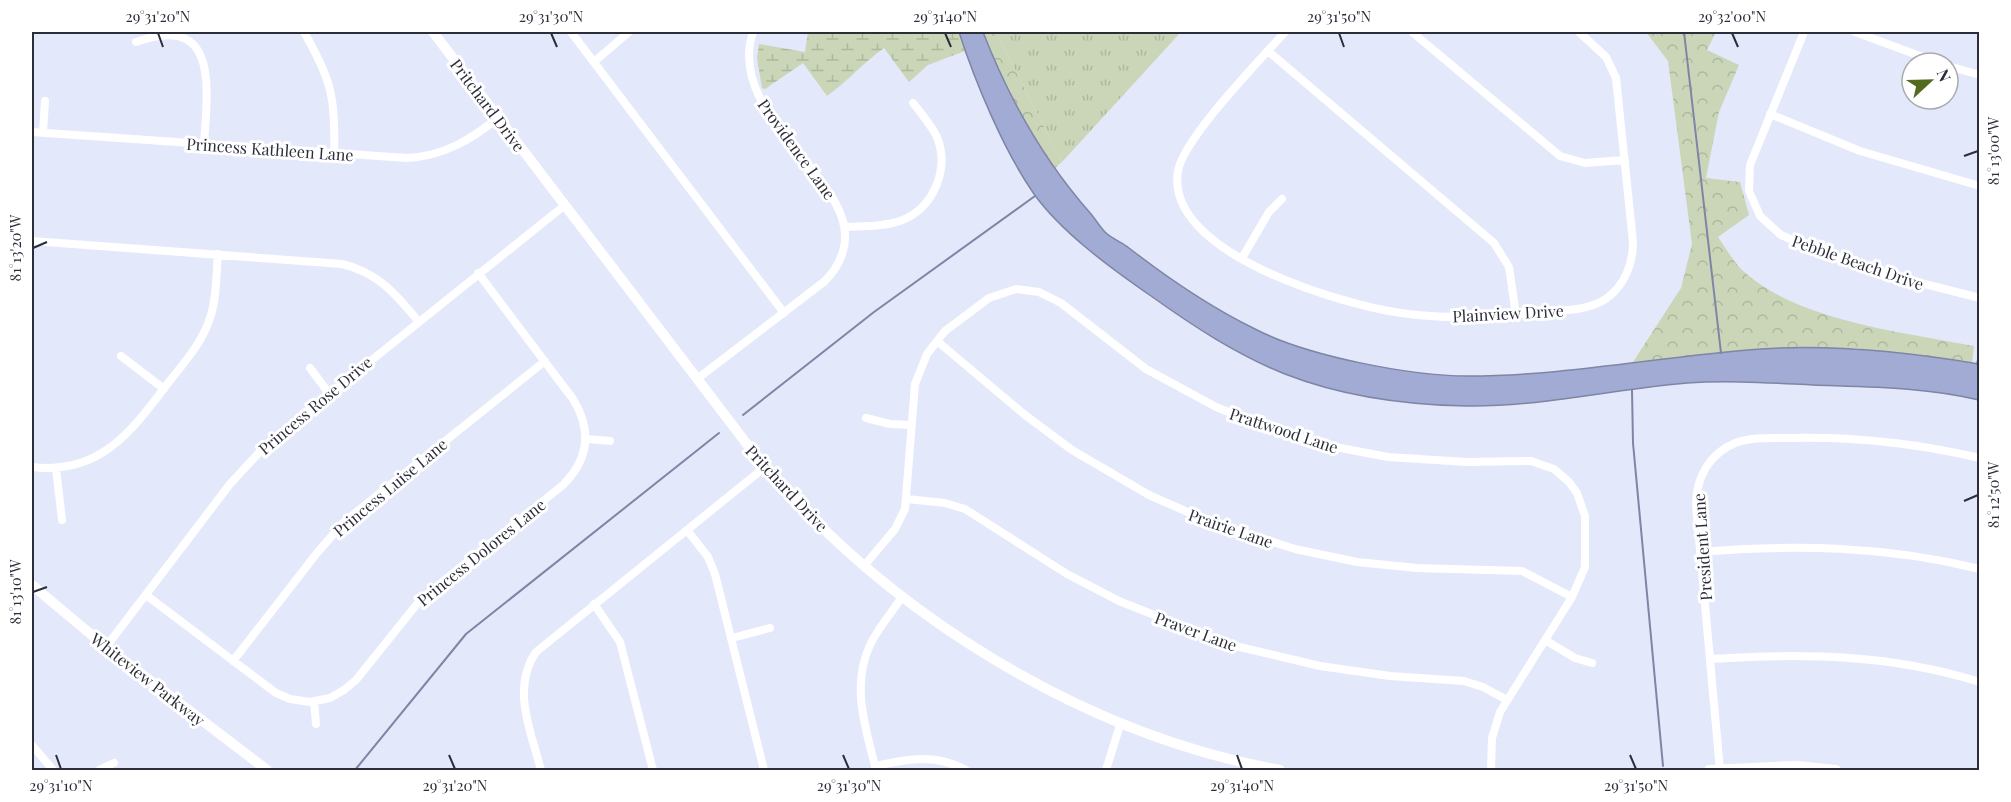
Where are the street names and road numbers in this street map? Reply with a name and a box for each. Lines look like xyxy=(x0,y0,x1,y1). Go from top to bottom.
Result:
street label: Pritchard Drive xyxy=(446,54,530,156)
street label: Providence Lane xyxy=(753,95,841,203)
street label: Princess Kathleen Lane xyxy=(186,133,354,165)
street label: Pebble Beach Drive xyxy=(1789,230,1927,294)
street label: Plainview Drive xyxy=(1452,300,1564,326)
street label: Princess Rose Drive xyxy=(254,351,376,459)
street label: Prattwood Lane xyxy=(1227,403,1341,457)
street label: Princess Luise Lane xyxy=(329,433,451,541)
street label: Pritchard Drive xyxy=(741,440,833,536)
street label: President Lane xyxy=(1688,493,1716,601)
street label: Princess Dolores Lane xyxy=(412,494,550,610)
street label: Prairie Lane xyxy=(1186,504,1276,552)
street label: Praver Lane xyxy=(1152,606,1240,656)
street label: Whiteview Parkway xyxy=(86,627,209,730)

